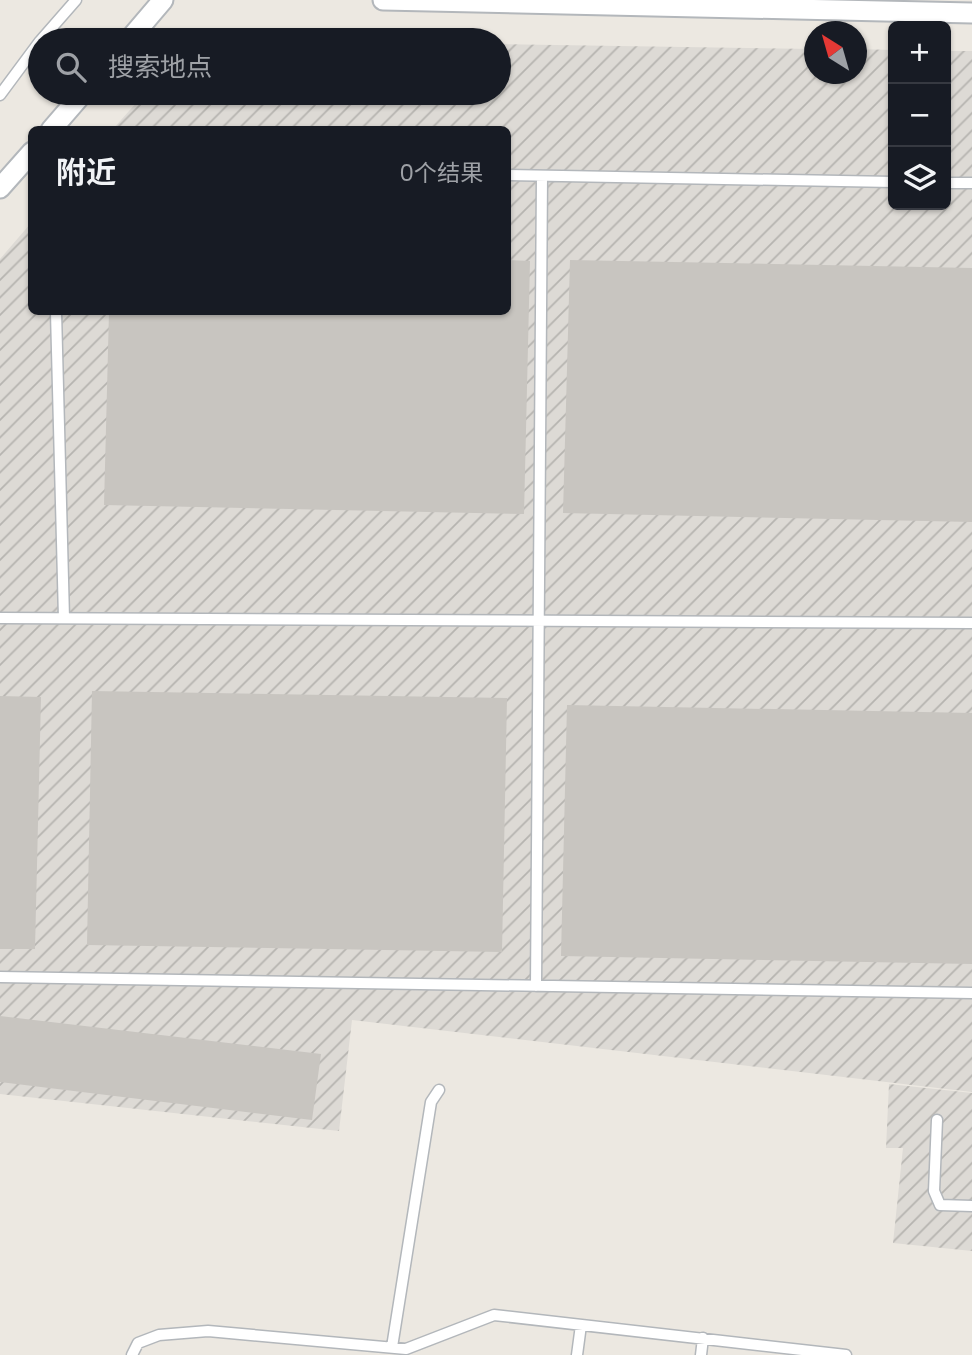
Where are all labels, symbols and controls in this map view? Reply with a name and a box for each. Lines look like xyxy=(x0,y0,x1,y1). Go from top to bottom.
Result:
north arrow xyxy=(804,21,867,84)
map controls xyxy=(888,21,951,210)
button: + xyxy=(888,21,951,84)
search box xyxy=(28,28,511,105)
icon: search xyxy=(52,48,90,86)
text: 搜索地点 xyxy=(108,49,212,85)
button: − xyxy=(888,84,951,147)
button: layers xyxy=(888,147,951,210)
text: 附近 xyxy=(56,151,116,194)
text: 0个结果 xyxy=(400,157,483,189)

